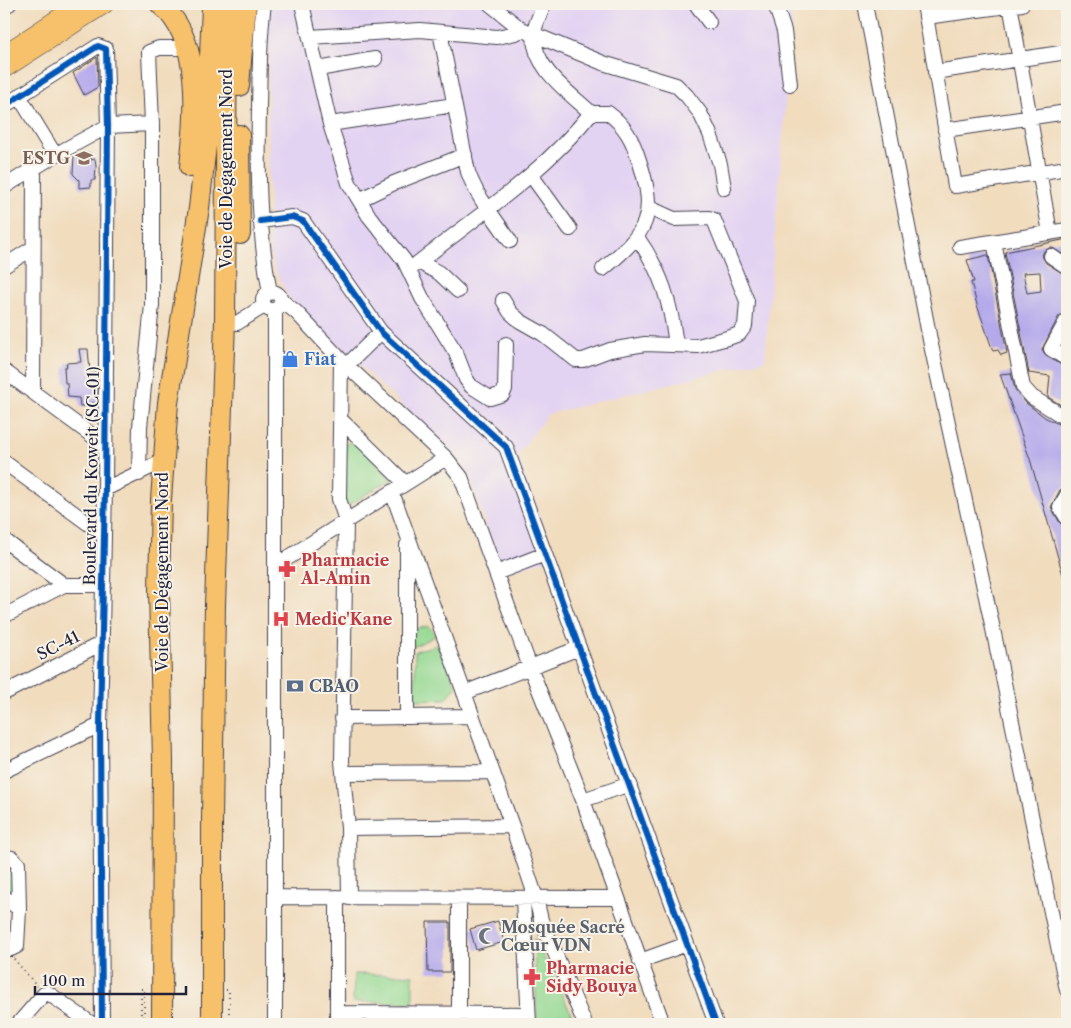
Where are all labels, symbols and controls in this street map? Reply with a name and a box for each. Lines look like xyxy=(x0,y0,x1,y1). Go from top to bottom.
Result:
street label: Voie de Dégagement Nord xyxy=(216,69,236,270)
place label: ESTG xyxy=(22,148,70,168)
school or university icon: ESTG xyxy=(74,148,94,168)
shop icon: Fiat xyxy=(280,349,300,369)
place label: Fiat xyxy=(304,349,337,369)
street label: Boulevard du Koweit (SC-01) xyxy=(79,366,103,586)
street label: Voie de Dégagement Nord xyxy=(152,472,172,673)
place label: Pharmacie Al-Amin xyxy=(300,550,390,588)
pharmacy icon: Pharmacie Al-Amin xyxy=(277,559,297,579)
hospital icon: Medic'Kane xyxy=(271,609,291,629)
place label: Medic'Kane xyxy=(295,609,393,629)
street label: SC-41 xyxy=(33,626,83,664)
bank icon: CBAO xyxy=(285,676,305,696)
place label: CBAO xyxy=(309,676,359,696)
place label: Mosquée Sacré Cœur VDN xyxy=(501,917,625,955)
mosque icon: Mosquée Sacré Cœur VDN xyxy=(477,926,497,946)
place label: Pharmacie Sidy Bouya xyxy=(546,958,638,996)
scale bar xyxy=(35,963,186,995)
pharmacy icon: Pharmacie Sidy Bouya xyxy=(522,967,542,987)
text: 100 m xyxy=(42,971,85,990)

